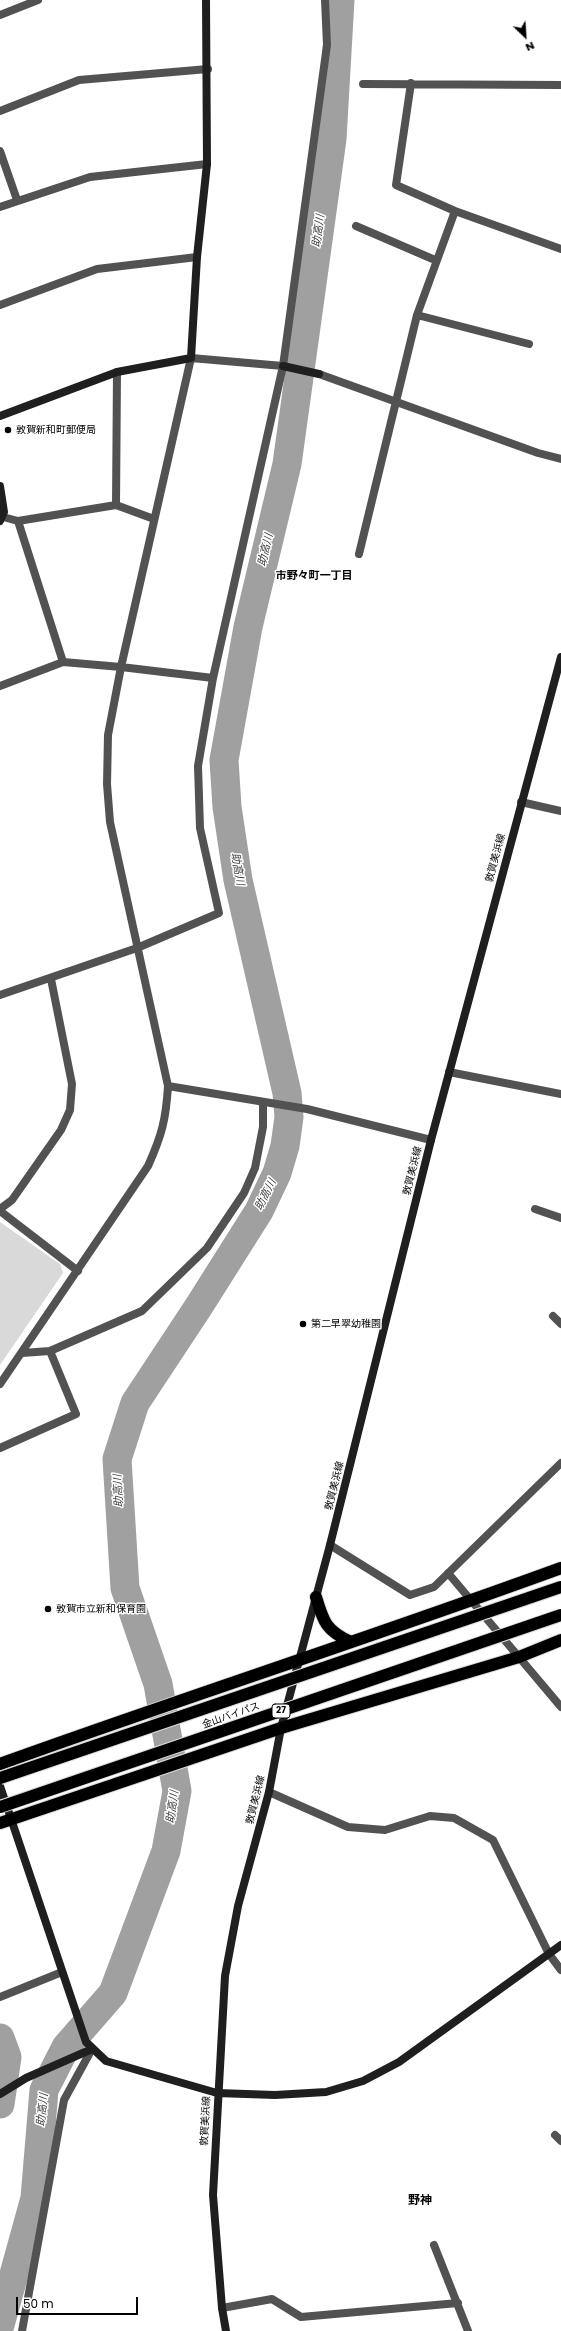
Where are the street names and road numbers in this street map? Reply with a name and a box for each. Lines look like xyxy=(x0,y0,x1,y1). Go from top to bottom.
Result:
street label: 敦賀美浜線 xyxy=(484,832,508,884)
street label: 敦賀美浜線 xyxy=(401,1145,425,1197)
street label: 敦賀美浜線 xyxy=(323,1460,347,1512)
street label: 金山バイパス xyxy=(201,1701,261,1731)
road number: 27 xyxy=(272,1704,290,1718)
street label: 敦賀美浜線 xyxy=(244,1774,268,1826)
street label: 敦賀美浜線 xyxy=(199,2096,213,2146)

